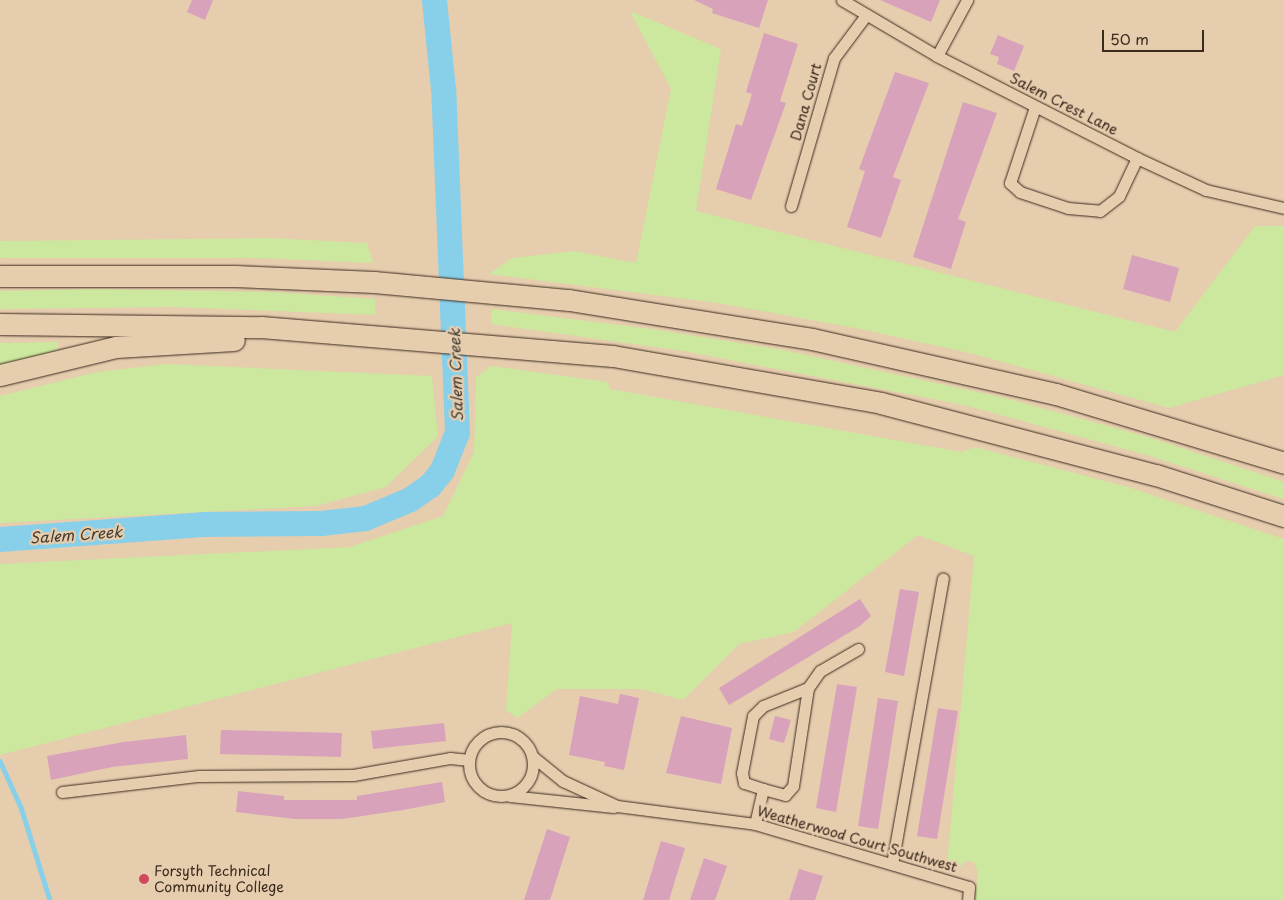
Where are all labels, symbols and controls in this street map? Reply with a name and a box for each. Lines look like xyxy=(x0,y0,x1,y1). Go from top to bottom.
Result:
scale bar xyxy=(1104,20,1206,52)
text: 50 m xyxy=(1110,27,1149,50)
street label: Dana Court xyxy=(787,61,825,143)
street label: Salem Crest Lane xyxy=(1007,69,1121,139)
water label: Salem Creek xyxy=(444,328,466,422)
water label: Salem Creek xyxy=(28,522,124,546)
street label: Weatherwood Court Southwest xyxy=(754,802,960,876)
place label: Forsyth Technical Community College xyxy=(154,863,285,896)
marker: Forsyth Technical Community College xyxy=(138,873,150,885)

